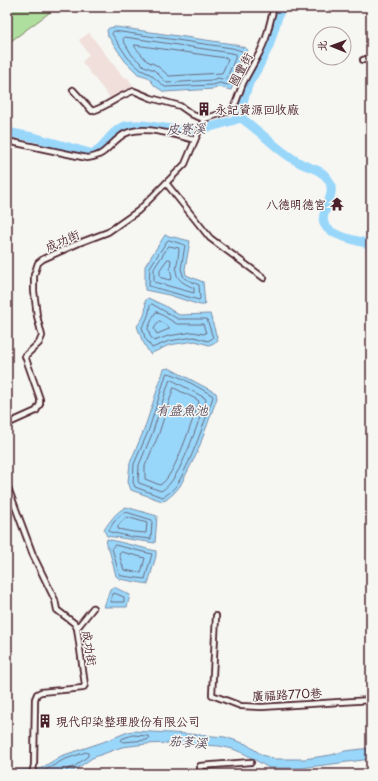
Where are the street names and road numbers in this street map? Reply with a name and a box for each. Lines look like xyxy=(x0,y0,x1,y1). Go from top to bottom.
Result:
street label: 國豐街 xyxy=(224,49,256,89)
street label: 成功街 xyxy=(42,225,82,255)
street label: 成功街 xyxy=(78,629,102,667)
street label: 廣福路770巷 xyxy=(252,683,322,705)

